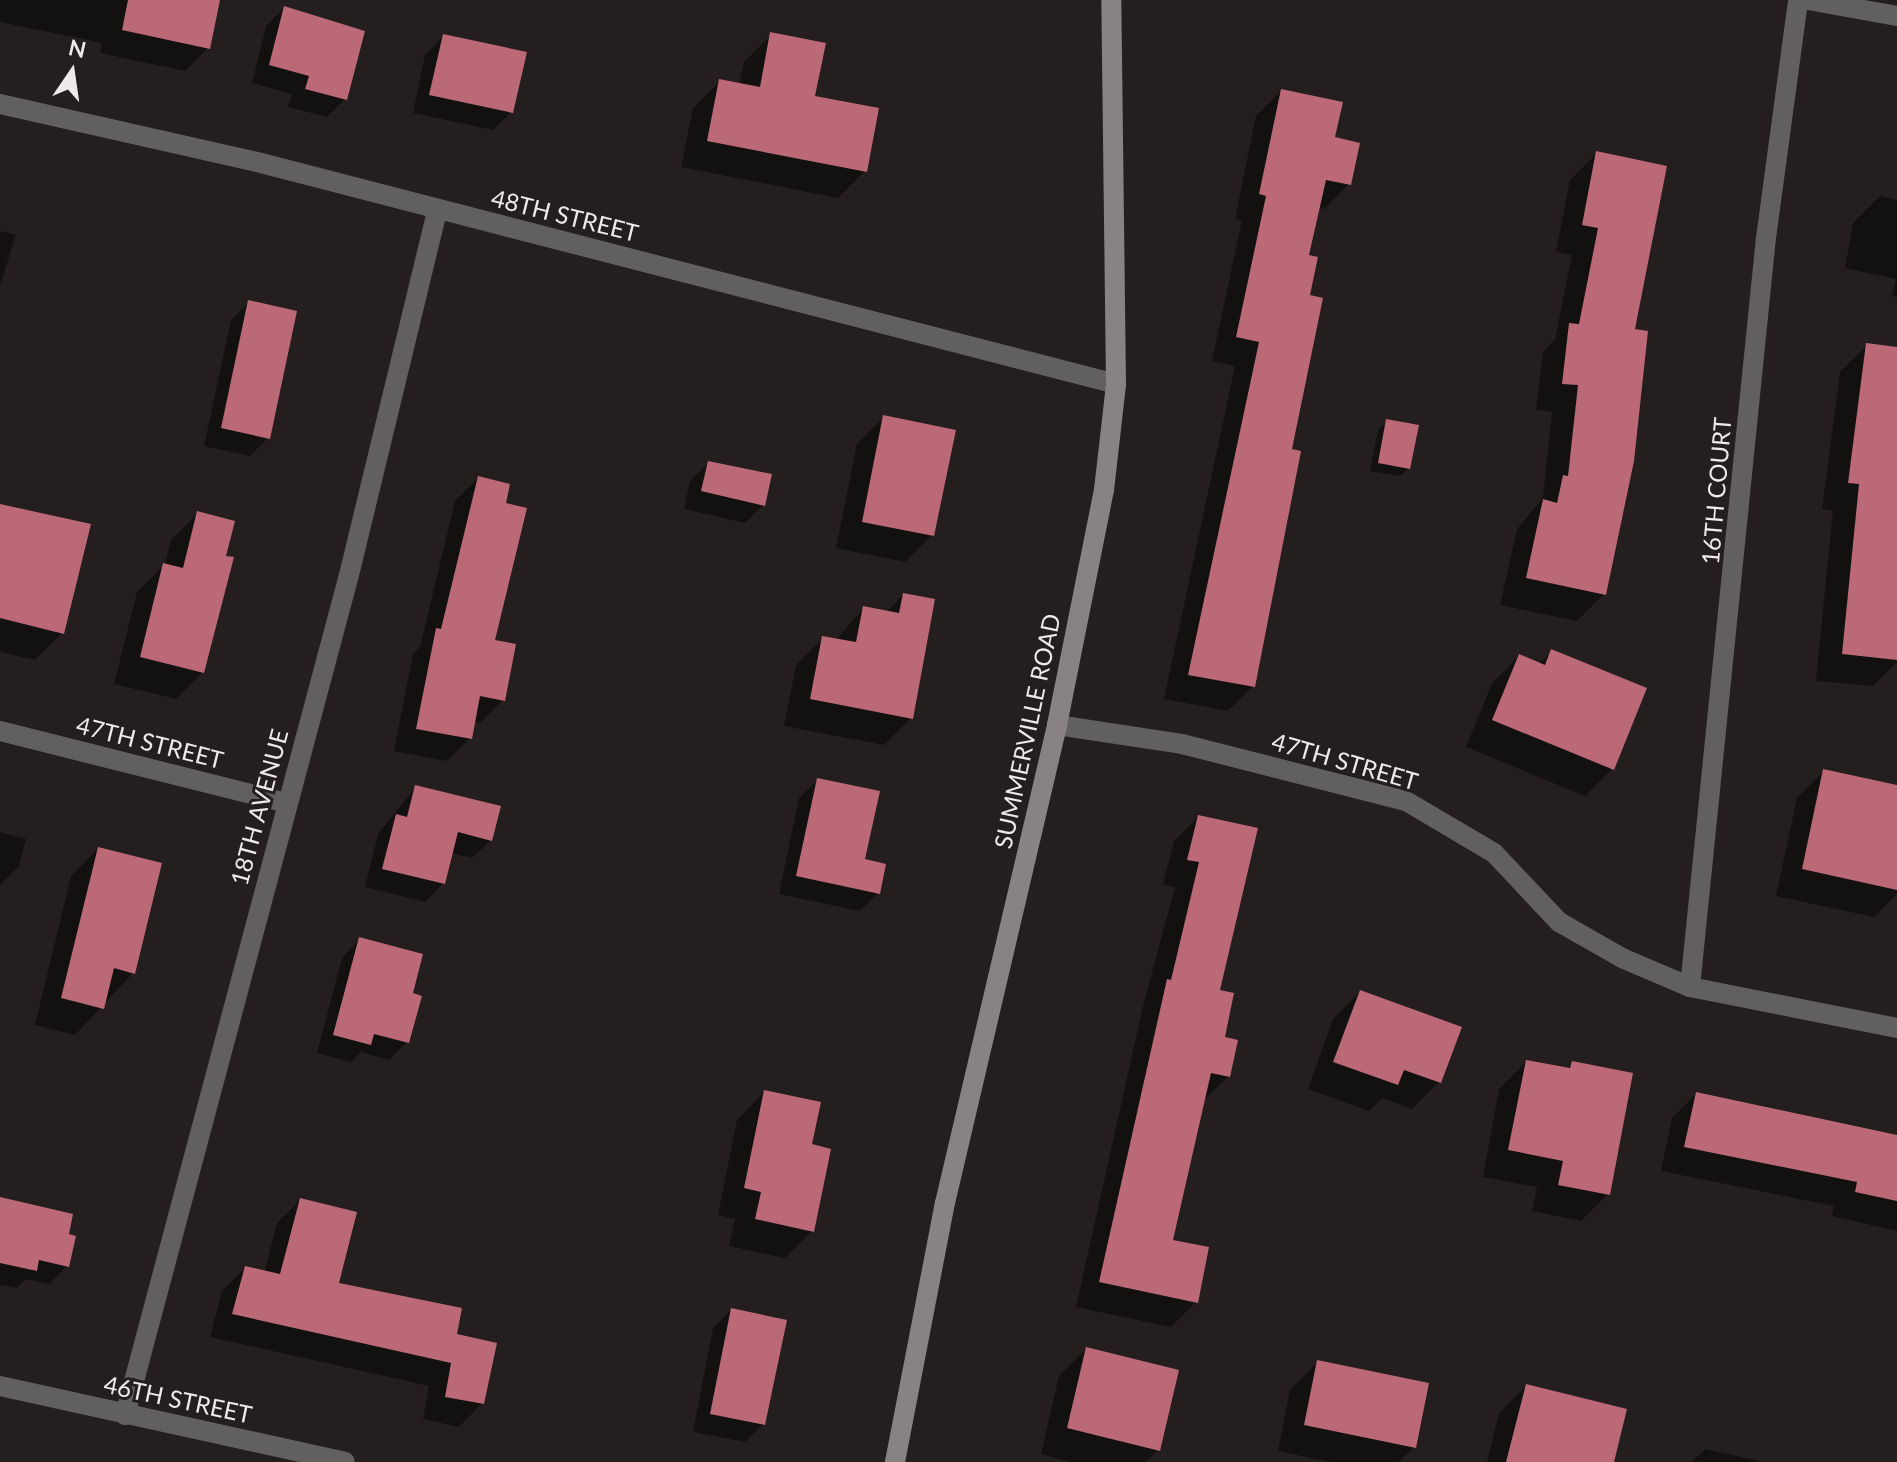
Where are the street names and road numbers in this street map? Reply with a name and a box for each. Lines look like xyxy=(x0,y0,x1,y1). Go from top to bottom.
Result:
street label: 48TH STREET xyxy=(488,183,642,247)
street label: 16TH COURT xyxy=(1695,416,1737,566)
street label: SUMMERVILLE ROAD xyxy=(988,611,1066,851)
street label: 47TH STREET xyxy=(73,710,227,774)
street label: 18TH AVENUE xyxy=(224,725,294,889)
street label: 47TH STREET xyxy=(1269,726,1421,796)
street label: 46TH STREET xyxy=(101,1369,255,1429)

